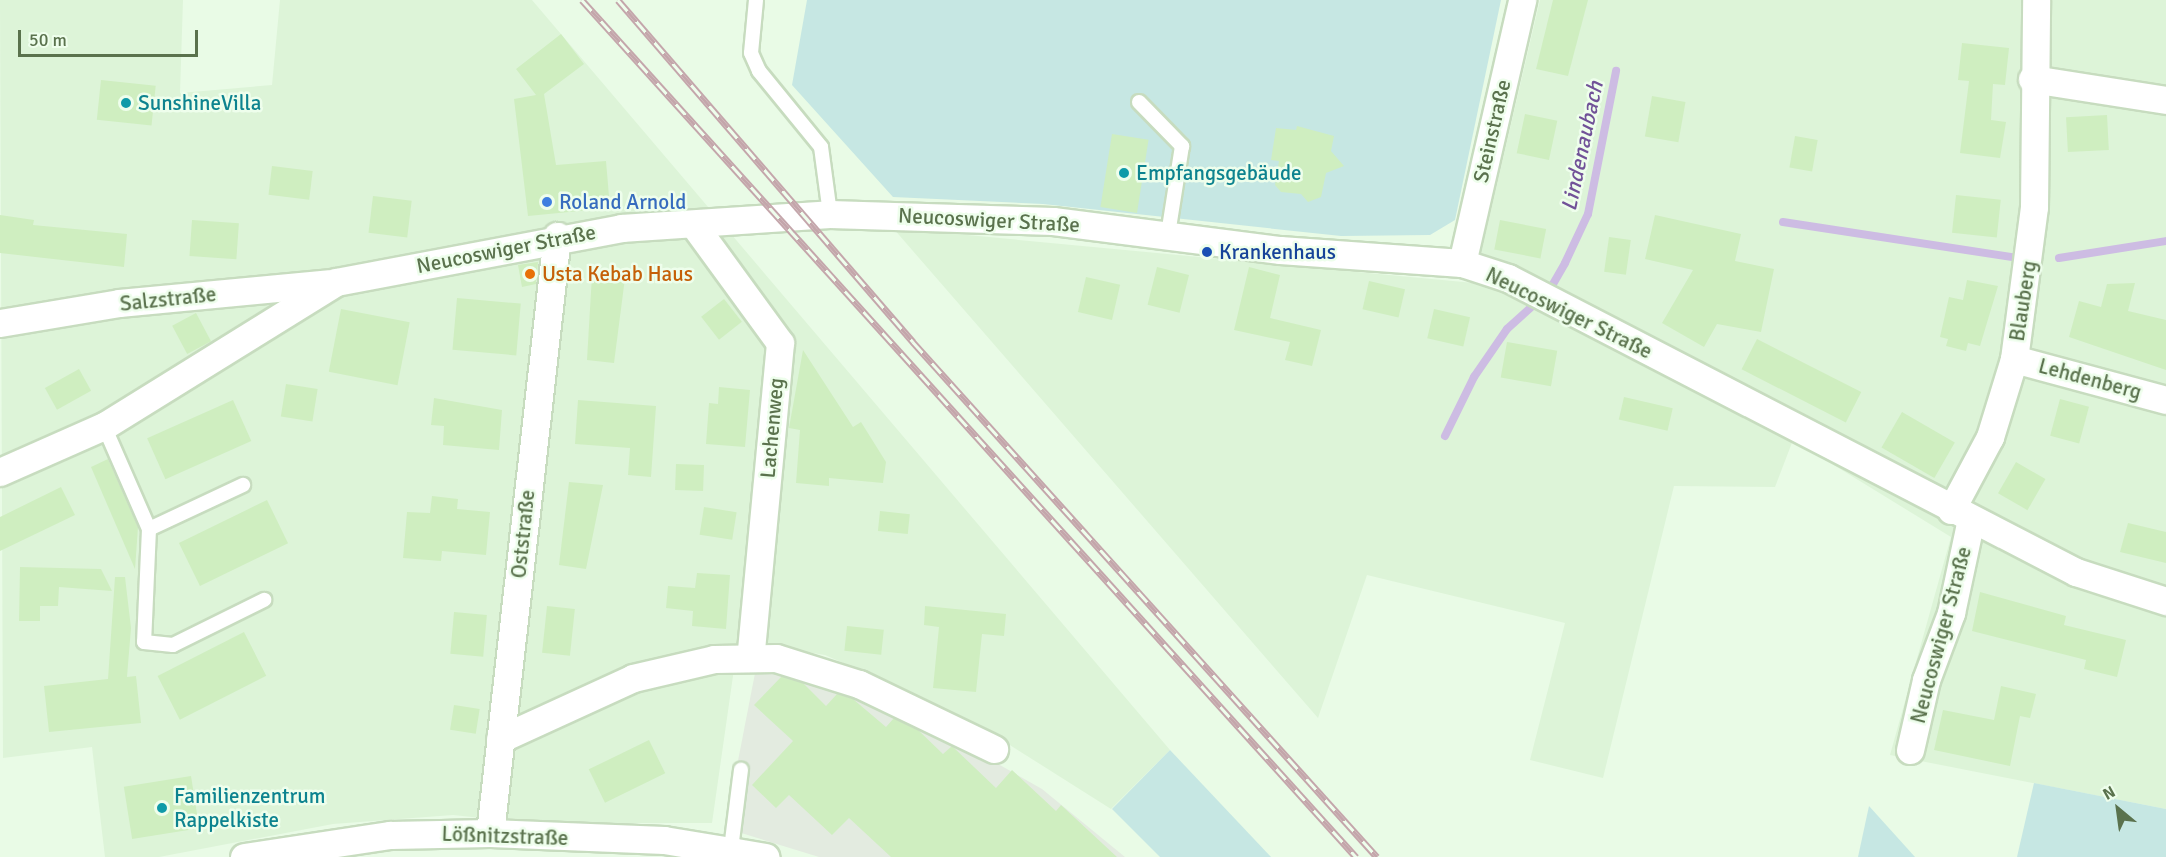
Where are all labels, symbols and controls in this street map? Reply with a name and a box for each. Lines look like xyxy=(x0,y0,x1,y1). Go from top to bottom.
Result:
scale bar xyxy=(21,18,201,56)
text: 50 m xyxy=(29,29,67,51)
street label: Steinstraße xyxy=(1468,77,1516,185)
water label: Lindenaubach xyxy=(1555,79,1609,213)
place label: SunshineVilla xyxy=(138,90,261,116)
marker: SunshineVilla xyxy=(119,96,133,110)
place label: Empfangsgebäude xyxy=(1136,160,1302,186)
marker: Empfangsgebäude xyxy=(1117,166,1131,180)
place label: Roland Arnold xyxy=(559,189,686,215)
marker: Roland Arnold xyxy=(540,195,554,209)
street label: Neucoswiger Straße xyxy=(897,203,1081,237)
street label: Neucoswiger Straße xyxy=(414,219,598,279)
place label: Krankenhaus xyxy=(1219,239,1336,265)
marker: Krankenhaus xyxy=(1200,245,1214,259)
street label: Blauberg xyxy=(2004,259,2042,343)
place label: Usta Kebab Haus xyxy=(542,261,693,287)
street label: Neucoswiger Straße xyxy=(1482,262,1656,364)
marker: Usta Kebab Haus xyxy=(523,267,537,281)
street label: Salzstraße xyxy=(119,281,217,317)
street label: Lehdenberg xyxy=(2036,353,2144,405)
street label: Lachenweg xyxy=(755,377,789,479)
street label: Oststraße xyxy=(506,489,540,579)
street label: Neucoswiger Straße xyxy=(1905,544,1977,726)
north arrow xyxy=(2088,779,2148,839)
text: N xyxy=(2100,782,2119,805)
place label: Familienzentrum Rappelkiste xyxy=(174,783,325,833)
marker: Familienzentrum Rappelkiste xyxy=(155,801,169,815)
street label: Lößnitzstraße xyxy=(441,821,569,851)

